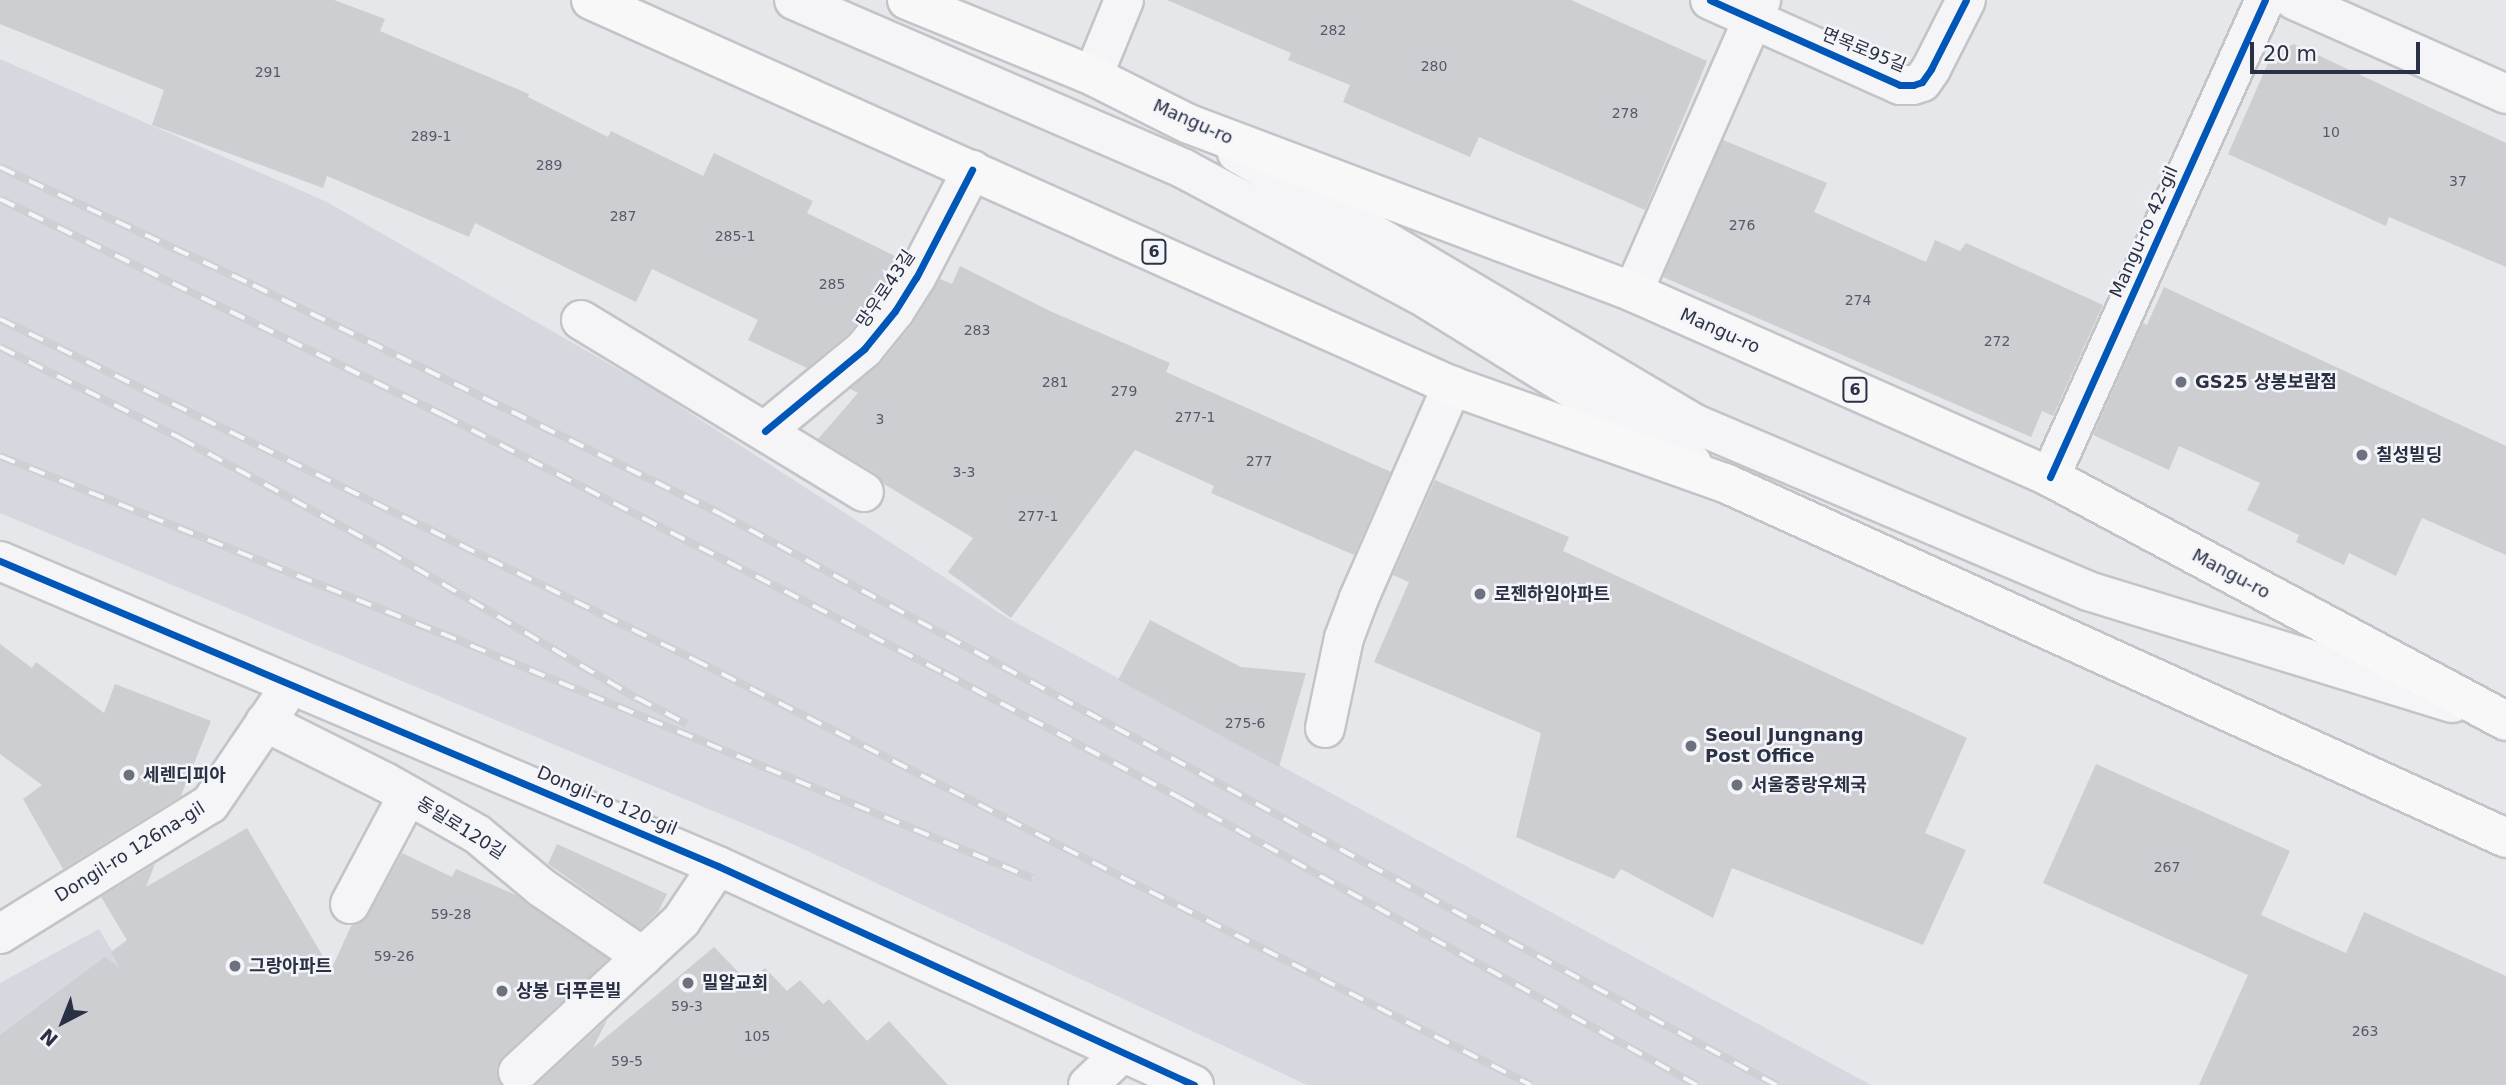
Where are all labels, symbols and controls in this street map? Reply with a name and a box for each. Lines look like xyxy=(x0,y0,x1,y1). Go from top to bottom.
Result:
house number: 282 xyxy=(1320,22,1346,38)
street label: 면목로95길 xyxy=(1819,23,1909,77)
scale bar xyxy=(2254,28,2424,72)
text: 20 m xyxy=(2263,42,2317,66)
house number: 280 xyxy=(1421,58,1447,74)
house number: 291 xyxy=(255,64,281,80)
street label: Mangu-ro xyxy=(1150,95,1236,149)
house number: 278 xyxy=(1612,105,1638,121)
house number: 10 xyxy=(2322,124,2340,140)
house number: 289-1 xyxy=(411,128,451,144)
house number: 289 xyxy=(536,157,562,173)
street label: Mangu-ro 42-gil xyxy=(2105,163,2183,301)
house number: 37 xyxy=(2449,173,2467,189)
house number: 287 xyxy=(610,208,636,224)
house number: 276 xyxy=(1729,217,1755,233)
house number: 285-1 xyxy=(715,228,755,244)
road number: 6 xyxy=(1140,240,1168,264)
street label: 망우로43길 xyxy=(852,246,920,332)
house number: 285 xyxy=(819,276,845,292)
house number: 274 xyxy=(1845,292,1871,308)
street label: Mangu-ro xyxy=(1677,304,1763,358)
house number: 283 xyxy=(964,322,990,338)
house number: 272 xyxy=(1984,333,2010,349)
place label: GS25 상봉보람점 xyxy=(2195,371,2337,393)
house number: 281 xyxy=(1042,374,1068,390)
marker: GS25 상봉보람점 xyxy=(2173,374,2189,390)
road number: 6 xyxy=(1841,378,1869,402)
house number: 279 xyxy=(1111,383,1137,399)
house number: 277-1 xyxy=(1175,409,1215,425)
house number: 3 xyxy=(876,411,884,427)
place label: 칠성빌딩 xyxy=(2376,444,2442,466)
marker: 칠성빌딩 xyxy=(2354,447,2370,463)
house number: 277 xyxy=(1246,453,1272,469)
house number: 3-3 xyxy=(953,464,975,480)
house number: 277-1 xyxy=(1018,508,1058,524)
street label: Mangu-ro xyxy=(2188,544,2274,604)
place label: 로젠하임아파트 xyxy=(1494,583,1610,605)
marker: 로젠하임아파트 xyxy=(1472,586,1488,602)
house number: 275-6 xyxy=(1225,715,1265,731)
place label: Seoul Jungnang Post Office xyxy=(1705,725,1864,768)
marker: Seoul Jungnang Post Office xyxy=(1683,738,1699,754)
street label: Dongil-ro 120-gil xyxy=(534,762,680,840)
place label: 세렌디피아 xyxy=(143,764,226,786)
marker: 세렌디피아 xyxy=(121,767,137,783)
place label: 서울중랑우체국 xyxy=(1751,774,1867,796)
marker: 서울중랑우체국 xyxy=(1729,777,1745,793)
street label: 동일로120길 xyxy=(413,792,509,864)
street label: Dongil-ro 126na-gil xyxy=(51,797,209,907)
house number: 267 xyxy=(2154,859,2180,875)
house number: 59-28 xyxy=(431,906,471,922)
house number: 59-26 xyxy=(374,948,414,964)
place label: 그랑아파트 xyxy=(249,955,332,977)
marker: 그랑아파트 xyxy=(227,958,243,974)
place label: 밀알교회 xyxy=(702,972,768,994)
marker: 밀알교회 xyxy=(680,975,696,991)
place label: 상봉 더푸른빌 xyxy=(516,980,622,1002)
marker: 상봉 더푸른빌 xyxy=(494,983,510,999)
north arrow xyxy=(28,987,98,1057)
house number: 59-3 xyxy=(671,998,703,1014)
house number: 263 xyxy=(2352,1023,2378,1039)
text: N xyxy=(36,1024,62,1051)
house number: 105 xyxy=(744,1028,770,1044)
house number: 59-5 xyxy=(611,1053,643,1069)

